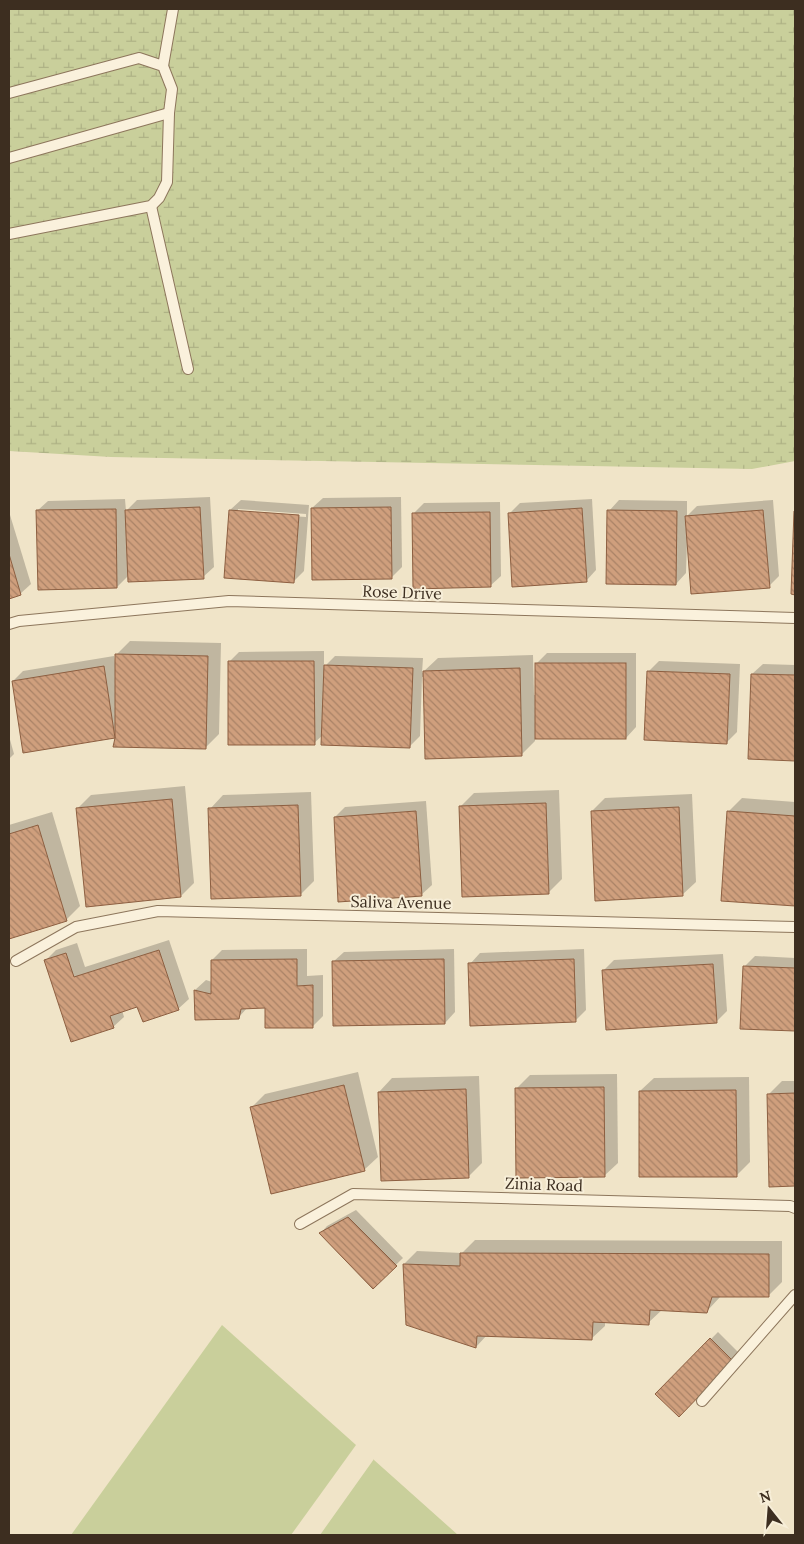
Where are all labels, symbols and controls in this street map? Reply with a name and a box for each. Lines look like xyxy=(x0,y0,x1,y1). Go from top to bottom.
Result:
street label: Rose Drive xyxy=(362,581,442,603)
street label: Saliva Avenue xyxy=(350,891,452,913)
street label: Zinia Road xyxy=(505,1173,584,1195)
north arrow xyxy=(744,1484,794,1534)
text: N xyxy=(757,1486,773,1507)

